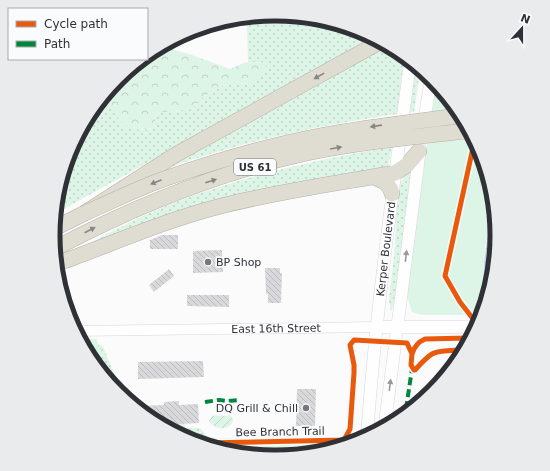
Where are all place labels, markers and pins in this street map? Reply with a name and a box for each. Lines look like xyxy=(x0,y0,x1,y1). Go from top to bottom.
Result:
place label: BP Shop xyxy=(216,256,261,269)
marker: BP Shop xyxy=(203,257,213,267)
place label: DQ Grill & Chill xyxy=(216,402,298,415)
marker: DQ Grill & Chill xyxy=(301,403,311,413)

